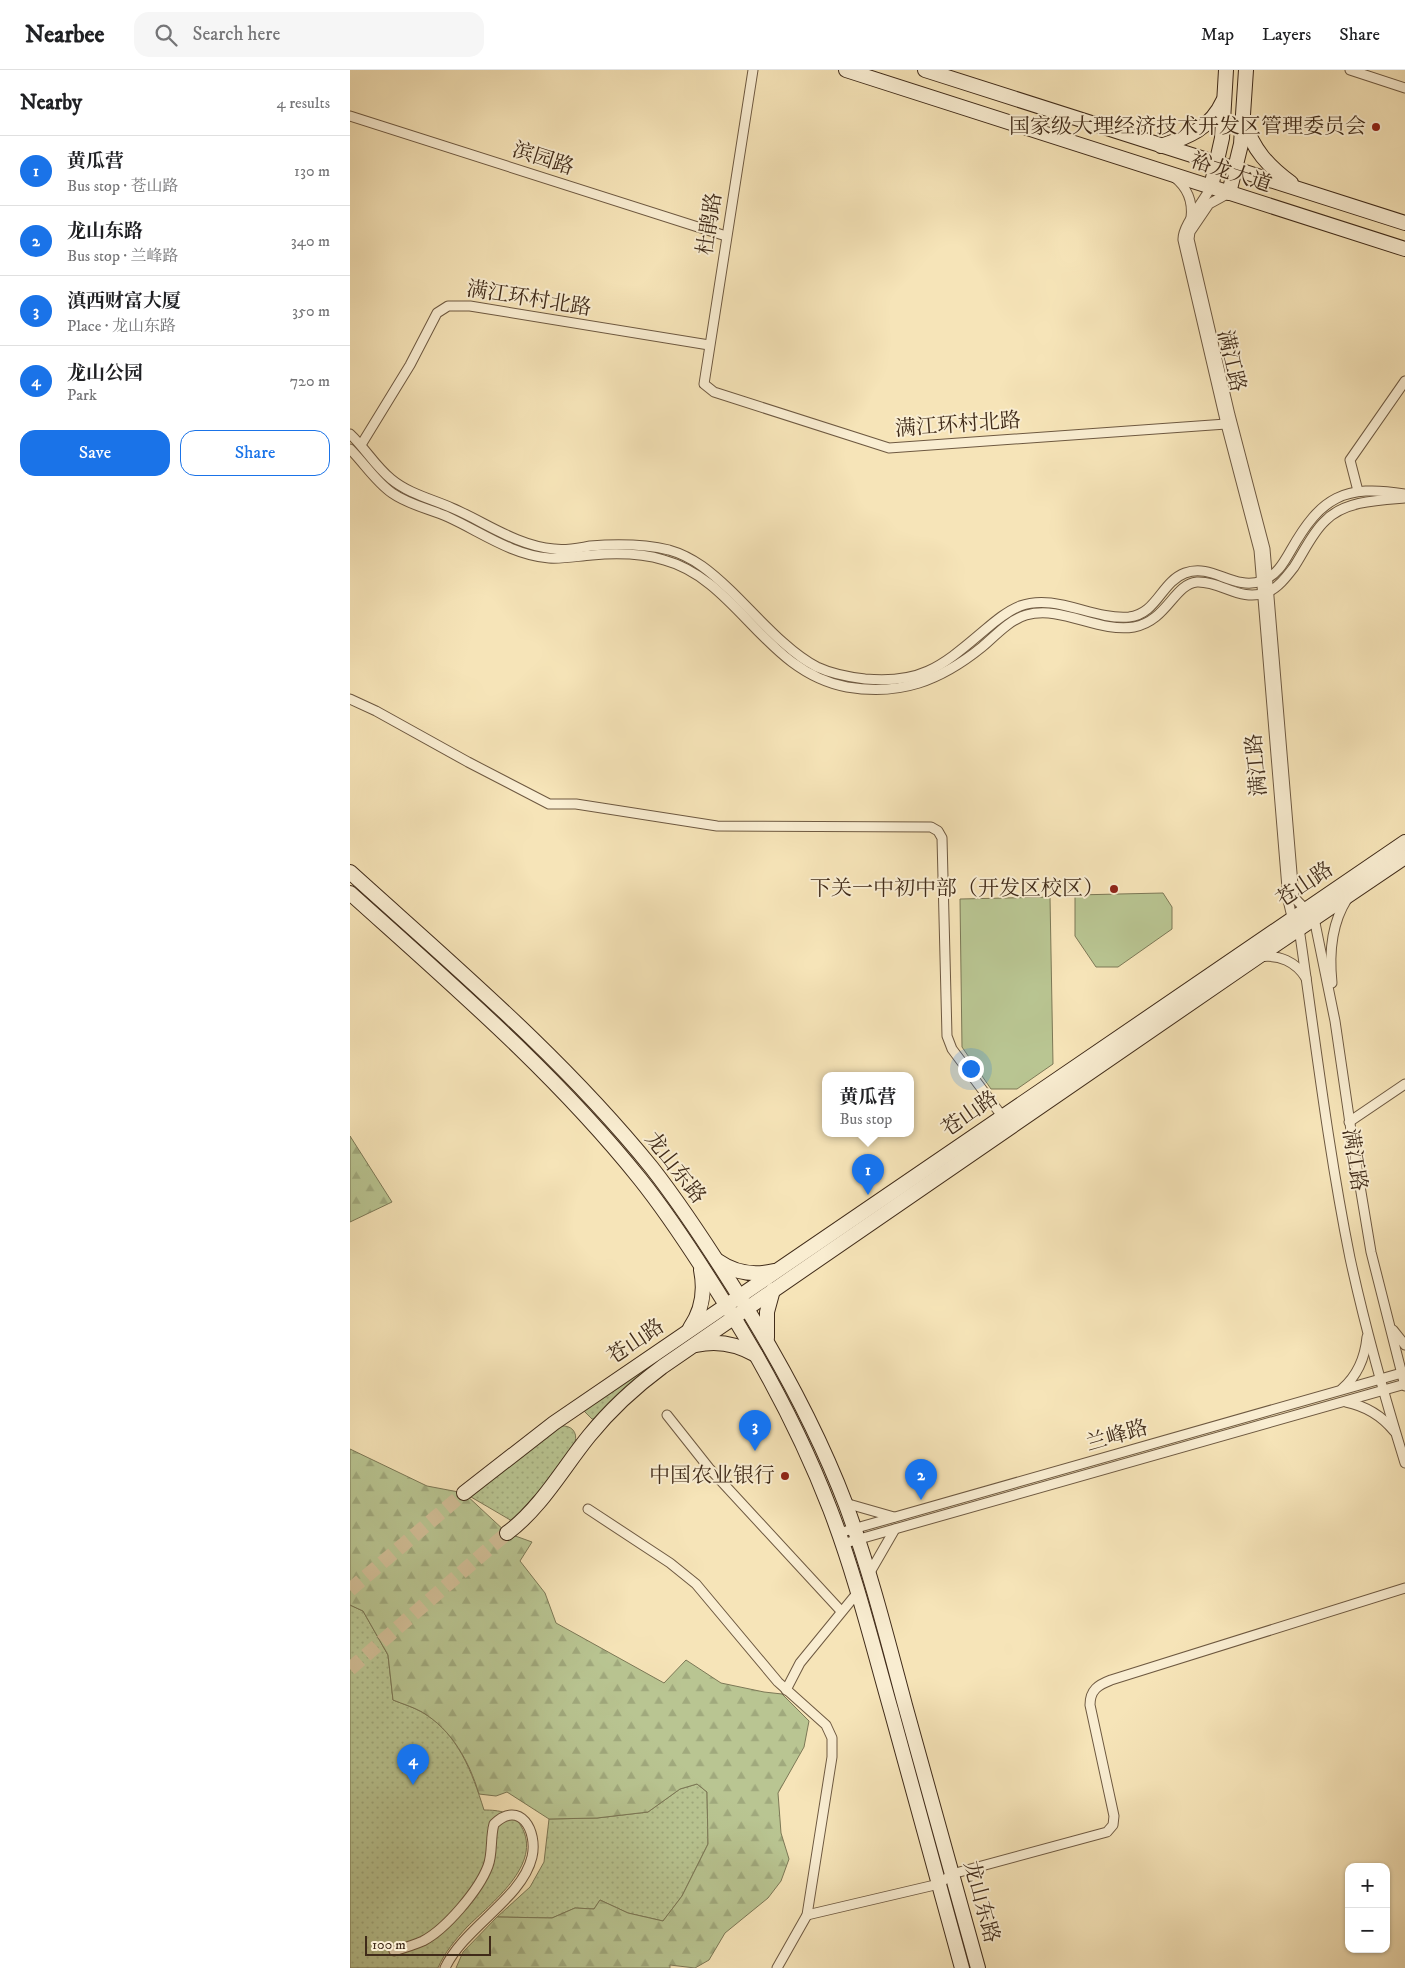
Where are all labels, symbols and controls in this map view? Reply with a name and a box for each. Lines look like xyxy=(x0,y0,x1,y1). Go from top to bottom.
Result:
search box xyxy=(134,12,484,57)
text: Nearbee xyxy=(25,20,104,50)
icon: search xyxy=(152,21,180,49)
text: Search here xyxy=(192,23,280,46)
text: Map xyxy=(1201,24,1234,46)
text: Layers xyxy=(1262,24,1311,46)
text: Share xyxy=(1339,24,1380,46)
text: Nearby xyxy=(20,90,82,116)
text: 4 results xyxy=(277,93,330,113)
place label: 国家级大理经济技术开发区管理委员会 xyxy=(1009,114,1366,140)
marker: 国家级大理经济技术开发区管理委员会 xyxy=(1370,121,1382,133)
street label: 滨园路 xyxy=(509,137,577,181)
street label: 裕龙大道 xyxy=(1187,148,1275,198)
text: 黄瓜营 xyxy=(67,150,124,173)
text: 1 xyxy=(33,161,39,181)
text: 130 m xyxy=(294,161,330,181)
text: Bus stop · 苍山路 xyxy=(67,176,179,196)
street label: 杜鹃路 xyxy=(692,191,728,257)
text: 龙山东路 xyxy=(67,220,143,243)
text: 2 xyxy=(32,231,40,251)
text: 340 m xyxy=(291,231,330,251)
text: Bus stop · 兰峰路 xyxy=(67,246,179,266)
street label: 满江环村北路 xyxy=(465,276,593,322)
text: 滇西财富大厦 xyxy=(67,290,181,313)
text: 3 xyxy=(33,301,39,321)
text: 350 m xyxy=(292,301,330,321)
text: Place · 龙山东路 xyxy=(67,316,176,336)
street label: 满江路 xyxy=(1211,327,1251,395)
text: 龙山公园 xyxy=(67,362,143,385)
text: 4 xyxy=(31,371,41,391)
text: 720 m xyxy=(290,371,330,391)
text: Park xyxy=(67,385,97,405)
street label: 满江环村北路 xyxy=(894,408,1022,442)
button: Save xyxy=(20,430,170,476)
button: Share xyxy=(180,430,330,476)
street label: 满江路 xyxy=(1241,732,1273,798)
street label: 苍山路 xyxy=(1272,857,1338,913)
place label: 下关一中初中部（开发区校区） xyxy=(810,876,1104,902)
marker: 下关一中初中部（开发区校区） xyxy=(1108,883,1120,895)
your location xyxy=(958,1056,984,1082)
popup xyxy=(822,1072,914,1137)
street label: 苍山路 xyxy=(937,1085,1003,1143)
text: 黄瓜营 xyxy=(839,1086,897,1109)
text: Bus stop xyxy=(839,1109,892,1129)
street label: 龙山东路 xyxy=(639,1127,711,1209)
street label: 满江路 xyxy=(1336,1127,1372,1193)
pin: 1 xyxy=(852,1154,884,1195)
street label: 苍山路 xyxy=(603,1314,669,1370)
pin: 3 xyxy=(739,1410,771,1451)
street label: 兰峰路 xyxy=(1083,1415,1151,1457)
pin: 2 xyxy=(905,1459,937,1500)
place label: 中国农业银行 xyxy=(649,1463,775,1489)
marker: 中国农业银行 xyxy=(779,1470,791,1482)
pin: 4 xyxy=(397,1744,429,1785)
street label: 龙山东路 xyxy=(958,1858,1004,1946)
map controls xyxy=(1345,1863,1390,1953)
button: + xyxy=(1345,1863,1390,1908)
button: − xyxy=(1345,1908,1390,1953)
scale bar xyxy=(365,1933,491,1956)
text: 100 m xyxy=(372,1936,406,1954)

